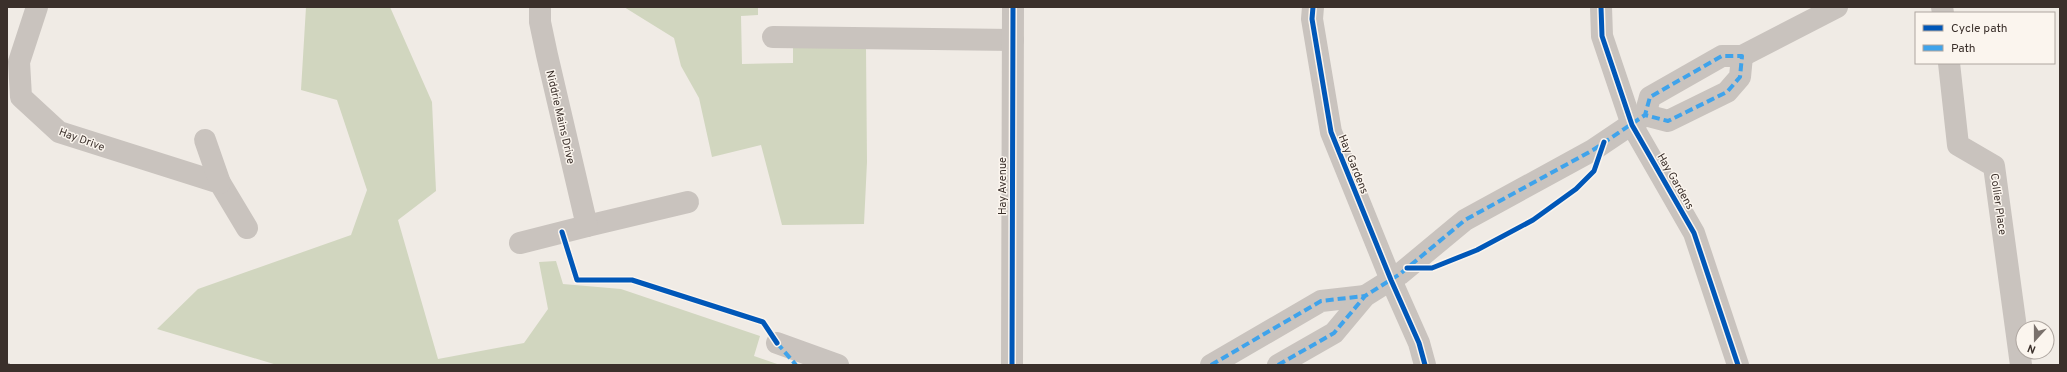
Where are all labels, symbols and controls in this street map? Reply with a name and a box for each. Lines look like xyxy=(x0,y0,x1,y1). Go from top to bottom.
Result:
legend xyxy=(1915,12,2055,64)
text: Cycle path xyxy=(1951,21,2008,37)
text: Path xyxy=(1951,41,1976,57)
street label: Niddrie Mains Drive xyxy=(542,69,578,165)
street label: Hay Drive xyxy=(57,125,106,155)
street label: Hay Gardens xyxy=(1335,133,1371,196)
street label: Hay Gardens xyxy=(1653,151,1697,212)
street label: Hay Avenue xyxy=(996,157,1010,215)
street label: Collier Place xyxy=(1987,172,2009,236)
north arrow xyxy=(2015,320,2055,360)
text: N xyxy=(2026,340,2038,356)

